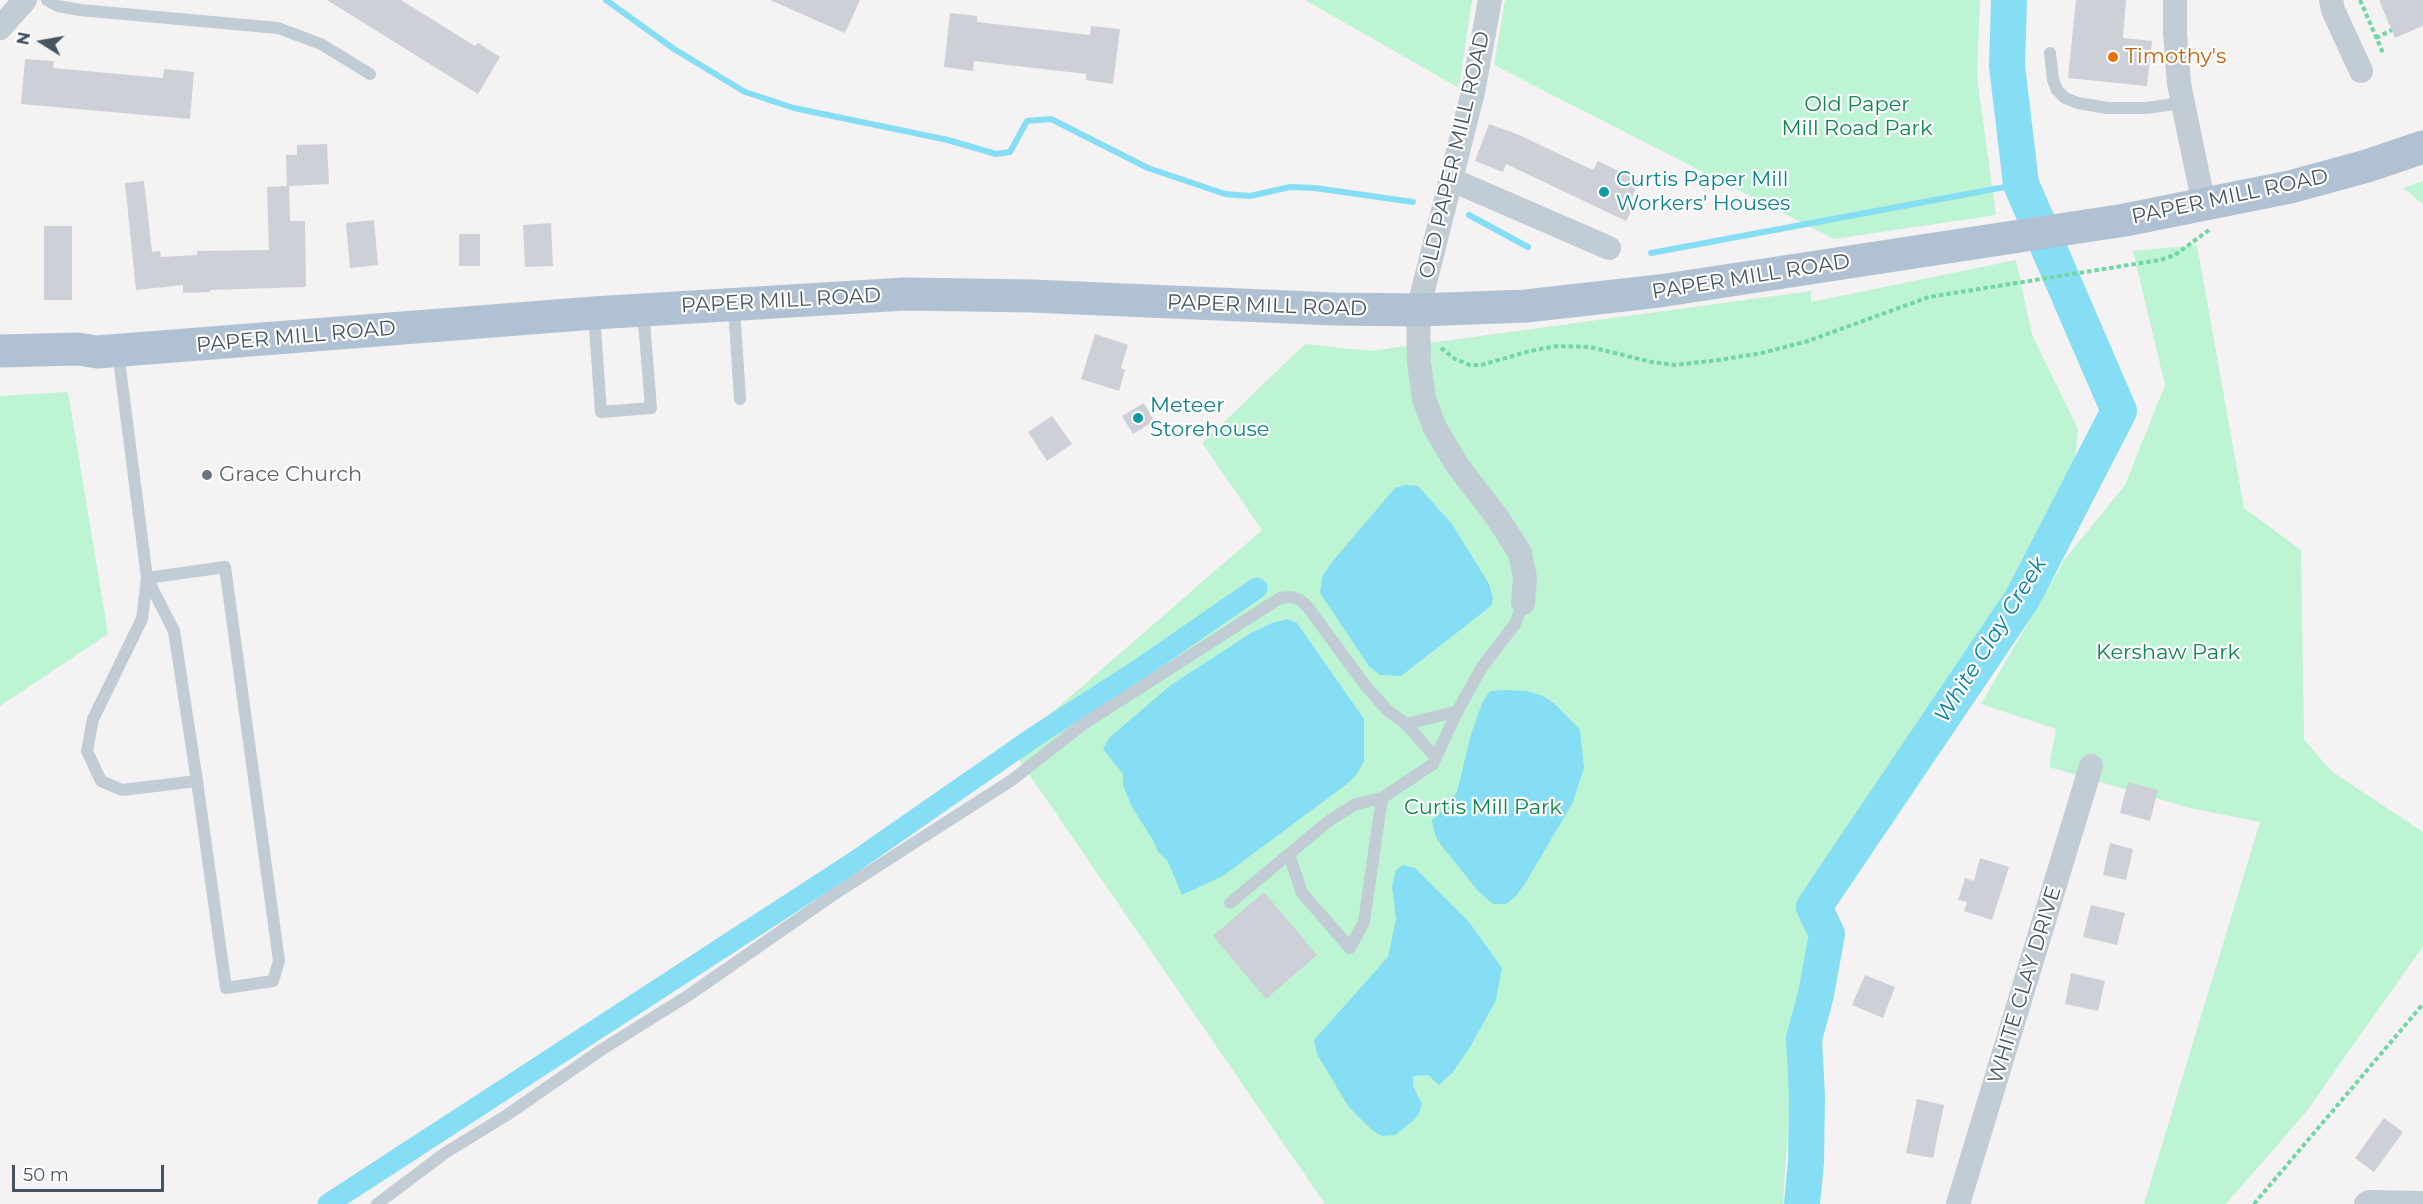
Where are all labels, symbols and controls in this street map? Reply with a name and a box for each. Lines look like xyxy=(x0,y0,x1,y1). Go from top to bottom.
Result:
north arrow xyxy=(12,12,72,72)
street label: OLD PAPER MILL ROAD xyxy=(1414,29,1496,281)
text: N xyxy=(13,30,34,47)
place label: Timothy's xyxy=(2125,44,2226,70)
marker: Timothy's xyxy=(2106,50,2120,64)
park label: Old Paper Mill Road Park xyxy=(1782,92,1932,142)
street label: PAPER MILL ROAD xyxy=(2129,164,2331,230)
place label: Curtis Paper Mill Workers' Houses xyxy=(1616,167,1790,217)
marker: Curtis Paper Mill Workers' Houses xyxy=(1597,185,1611,199)
street label: PAPER MILL ROAD xyxy=(1650,249,1852,305)
street label: PAPER MILL ROAD xyxy=(680,283,882,319)
street label: PAPER MILL ROAD xyxy=(1166,290,1368,322)
street label: PAPER MILL ROAD xyxy=(195,316,397,358)
place label: Meteer Storehouse xyxy=(1150,393,1269,443)
marker: Meteer Storehouse xyxy=(1131,411,1145,425)
place label: Grace Church xyxy=(219,462,362,488)
marker: Grace Church xyxy=(200,468,214,482)
water label: White Clay Creek xyxy=(1929,552,2053,728)
park label: Kershaw Park xyxy=(2096,640,2240,666)
park label: Curtis Mill Park xyxy=(1404,795,1562,821)
street label: WHITE CLAY DRIVE xyxy=(1983,883,2067,1087)
scale bar xyxy=(15,1153,166,1191)
text: 50 m xyxy=(23,1164,69,1186)

